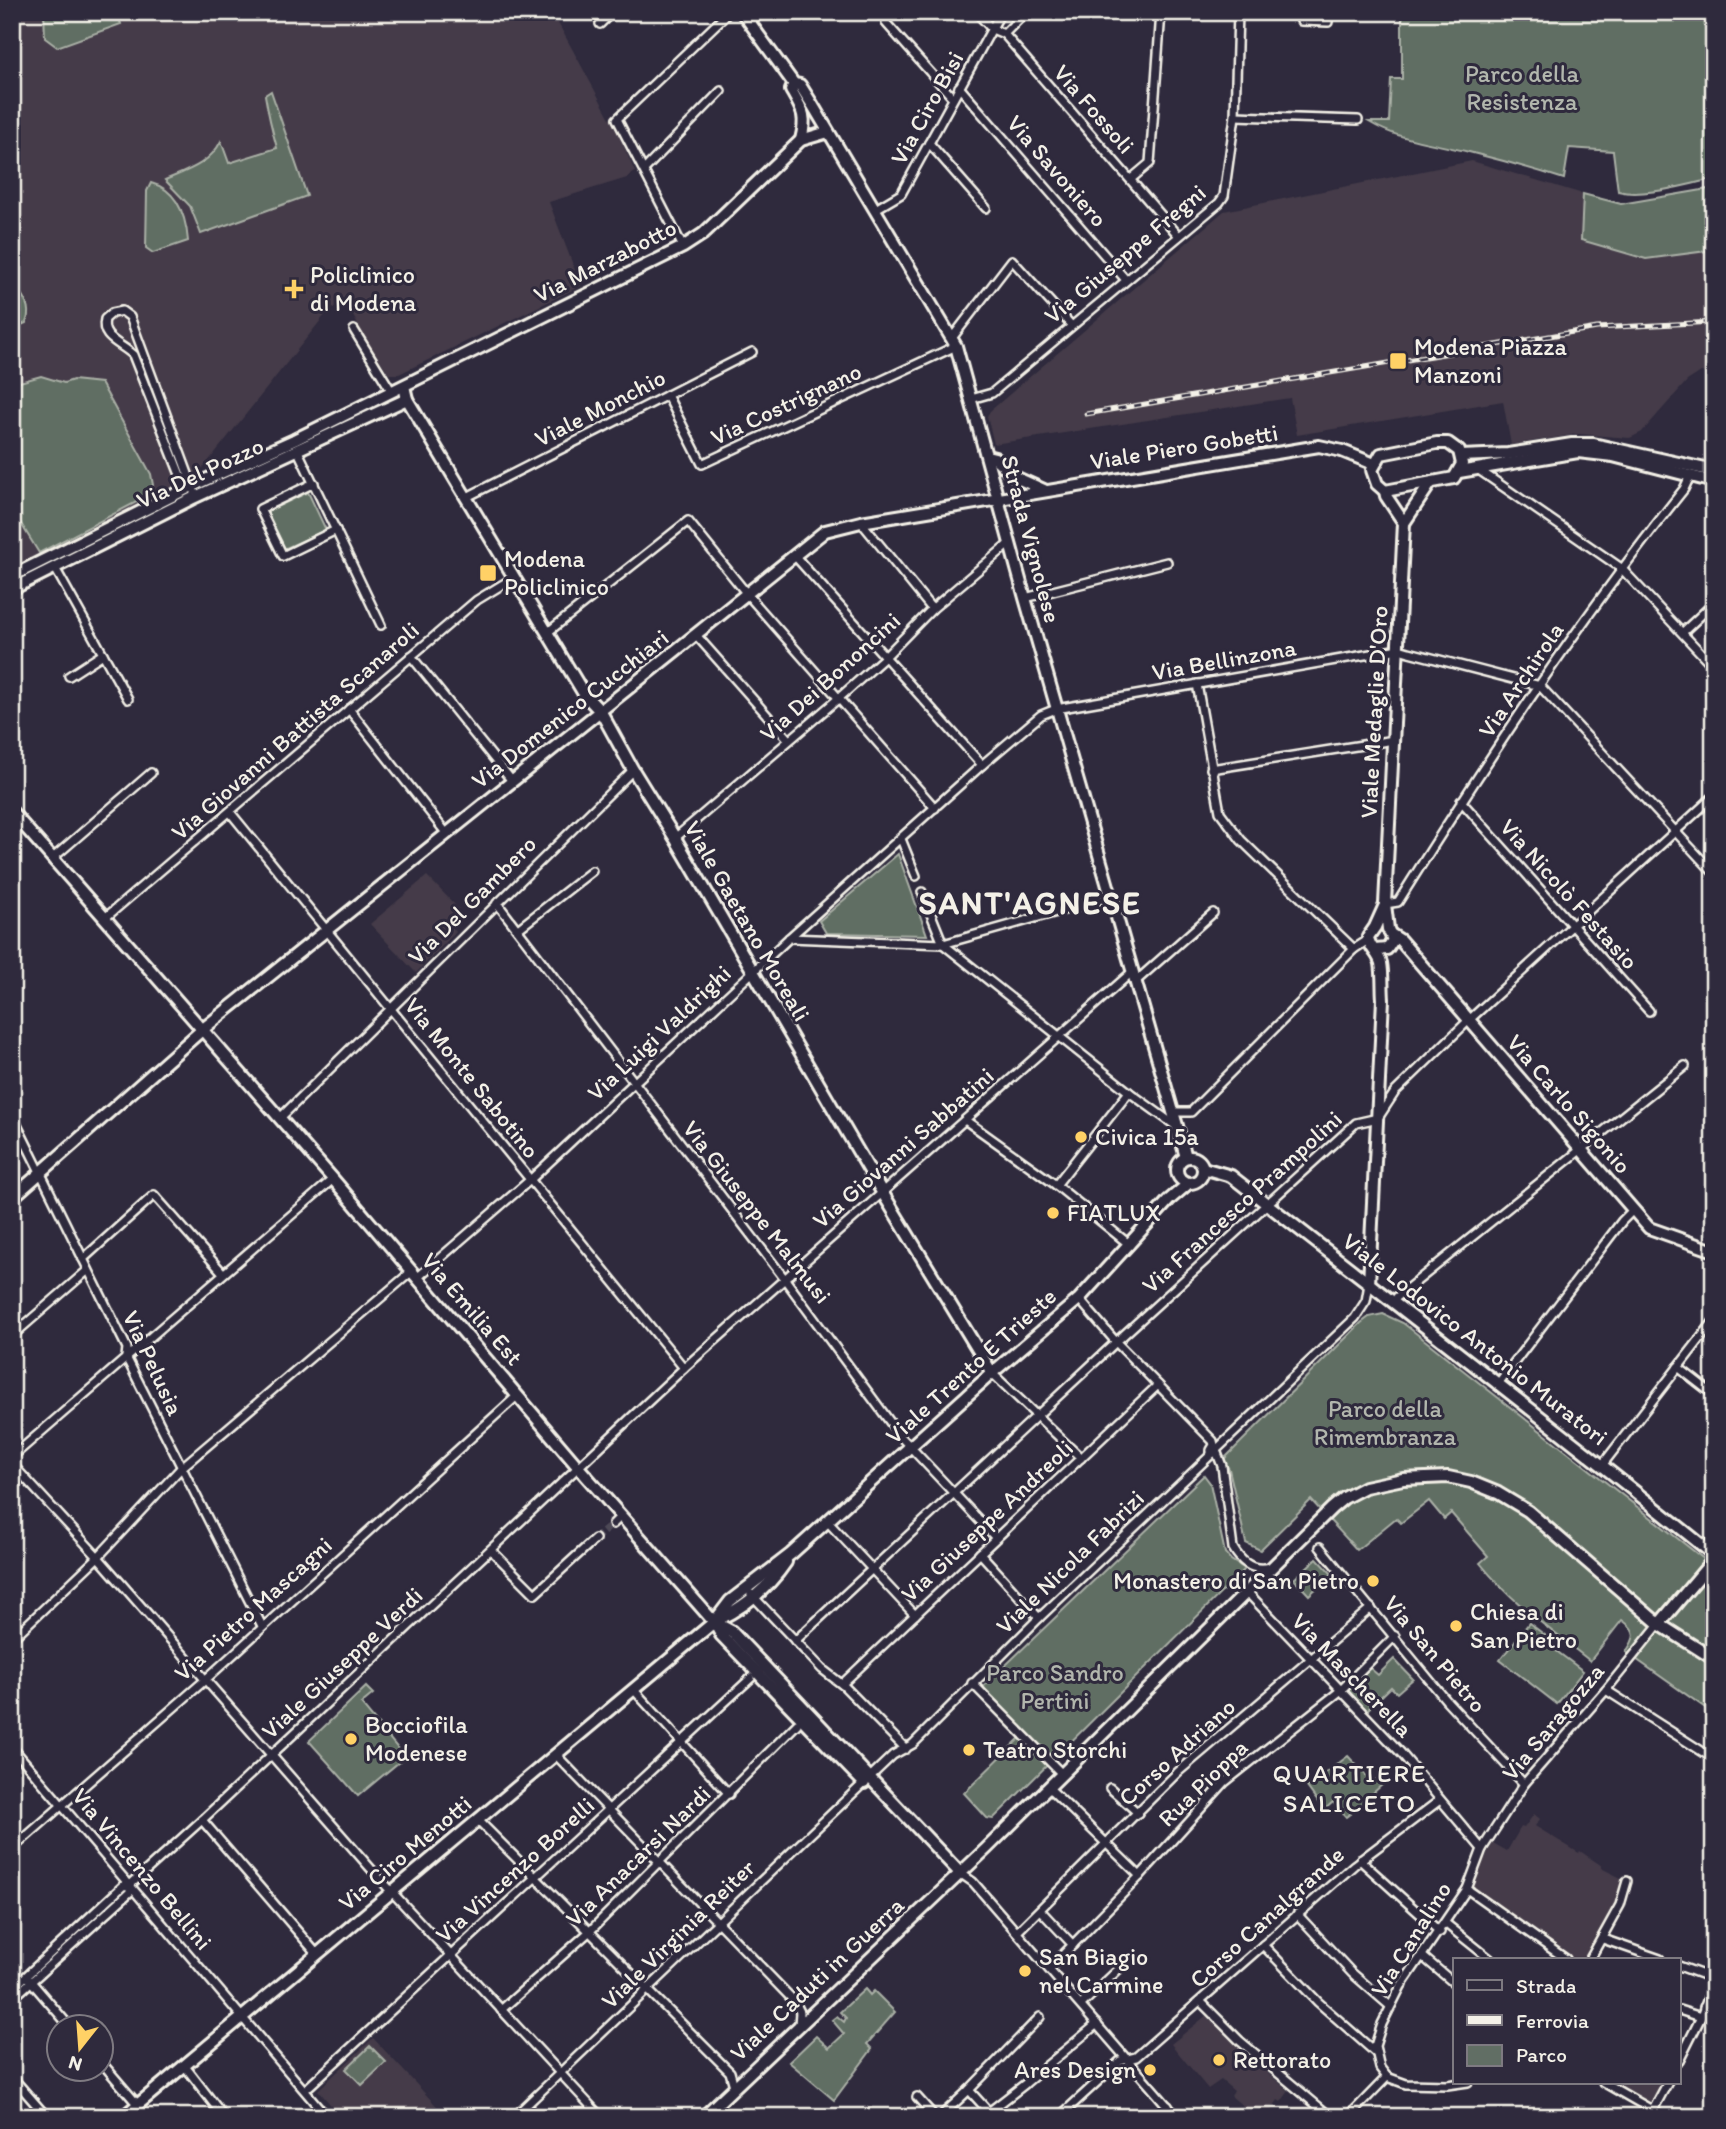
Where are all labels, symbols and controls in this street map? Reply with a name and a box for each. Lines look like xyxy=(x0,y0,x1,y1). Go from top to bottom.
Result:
street label: Via Ciro Bisi xyxy=(884,46,970,169)
street label: Via Fossoli xyxy=(1048,58,1141,159)
park label: Parco della Resistenza xyxy=(1465,59,1580,116)
street label: Via Savoniero xyxy=(1001,109,1114,233)
street label: Via Giuseppe Fregni xyxy=(1038,178,1211,330)
street label: Via Marzabotto xyxy=(529,212,681,309)
place label: Policlinico di Modena xyxy=(310,260,417,317)
marker: Policlinico di Modena xyxy=(284,279,304,299)
place label: Modena Piazza Manzoni xyxy=(1414,332,1567,389)
marker: Modena Piazza Manzoni xyxy=(1388,351,1408,371)
street label: Via Costrignano xyxy=(706,356,866,451)
street label: Viale Monchio xyxy=(530,362,670,453)
street label: Viale Piero Gobetti xyxy=(1088,417,1280,476)
street label: Via Del Pozzo xyxy=(132,430,268,515)
street label: Strada Vignolese xyxy=(995,452,1068,626)
place label: Modena Policlinico xyxy=(504,544,609,601)
marker: Modena Policlinico xyxy=(478,563,498,583)
street label: Viale Medaglie D'Oro xyxy=(1353,605,1394,819)
street label: Via Dei Bononcini xyxy=(753,606,906,747)
street label: Via Giovanni Battista Scanaroli xyxy=(165,615,424,846)
street label: Via Archirola xyxy=(1471,616,1570,743)
street label: Via Domenico Cucchiari xyxy=(465,623,674,795)
street label: Via Bellinzona xyxy=(1149,632,1299,686)
street label: Via Nicolò Festasio xyxy=(1494,812,1645,975)
street label: Viale Gaetano Moreali xyxy=(678,815,817,1026)
street label: Via Del Gambero xyxy=(401,829,542,970)
district label: SANT'AGNESE xyxy=(918,884,1142,922)
street label: Via Luigi Valdrighi xyxy=(581,959,737,1107)
street label: Via Monte Sabotino xyxy=(399,991,546,1164)
street label: Via Carlo Sigonio xyxy=(1501,1028,1638,1179)
street label: Via Giovanni Sabbatini xyxy=(806,1061,999,1234)
street label: Via Francesco Prampolini xyxy=(1136,1104,1348,1299)
street label: Via Giuseppe Malmusi xyxy=(677,1114,838,1309)
place label: Civica 15a xyxy=(1095,1122,1199,1151)
marker: Civica 15a xyxy=(1073,1129,1089,1145)
place label: FIATLUX xyxy=(1067,1198,1160,1227)
marker: FIATLUX xyxy=(1045,1205,1061,1221)
street label: Viale Lodovico Antonio Muratori xyxy=(1337,1226,1614,1451)
street label: Via Emilia Est xyxy=(415,1246,529,1371)
street label: Viale Trento E Trieste xyxy=(879,1281,1062,1450)
street label: Via Pelusia xyxy=(117,1306,191,1420)
park label: Parco della Rimembranza xyxy=(1314,1394,1457,1451)
street label: Via Giuseppe Andreoli xyxy=(895,1433,1079,1608)
street label: Viale Nicola Fabrizi xyxy=(989,1484,1150,1640)
street label: Via Pietro Mascagni xyxy=(168,1530,338,1687)
place label: Monastero di San Pietro xyxy=(1113,1566,1359,1595)
marker: Monastero di San Pietro xyxy=(1365,1573,1381,1589)
street label: Viale Giuseppe Verdi xyxy=(255,1580,428,1745)
street label: Via San Pietro xyxy=(1378,1589,1493,1718)
place label: Chiesa di San Pietro xyxy=(1470,1597,1577,1654)
street label: Via Mascherella xyxy=(1286,1606,1419,1743)
marker: Chiesa di San Pietro xyxy=(1448,1618,1464,1634)
street label: Via Saragozza xyxy=(1495,1657,1611,1786)
park label: Parco Sandro Pertini xyxy=(986,1658,1124,1715)
street label: Corso Adriano xyxy=(1112,1692,1241,1812)
place label: Bocciofila Modenese xyxy=(365,1710,468,1767)
marker: Bocciofila Modenese xyxy=(343,1731,359,1747)
street label: Rua Pioppa xyxy=(1152,1733,1254,1832)
place label: Teatro Storchi xyxy=(983,1735,1127,1764)
marker: Teatro Storchi xyxy=(961,1742,977,1758)
district label: QUARTIERE SALICETO xyxy=(1273,1757,1427,1819)
street label: Via Anacarsi Nardi xyxy=(559,1779,716,1932)
street label: Via Vincenzo Bellini xyxy=(66,1782,219,1956)
street label: Via Ciro Menotti xyxy=(332,1789,477,1917)
street label: Via Vincenzo Borelli xyxy=(429,1791,600,1949)
street label: Corso Canalgrande xyxy=(1183,1840,1350,1994)
street label: Viale Virginia Reiter xyxy=(595,1853,761,2014)
street label: Via Canalino xyxy=(1364,1876,1457,2002)
street label: Viale Caduti in Guerra xyxy=(724,1890,910,2067)
place label: San Biagio nel Carmine xyxy=(1039,1942,1164,1999)
legend xyxy=(1453,1958,1680,2084)
marker: San Biagio nel Carmine xyxy=(1017,1963,1033,1979)
text: Strada xyxy=(1516,1973,1576,1998)
text: Ferrovia xyxy=(1516,2008,1589,2033)
north arrow xyxy=(46,2014,116,2084)
text: Parco xyxy=(1516,2042,1567,2067)
place label: Rettorato xyxy=(1233,2045,1331,2074)
text: N xyxy=(66,2051,85,2077)
marker: Rettorato xyxy=(1211,2052,1227,2068)
place label: Ares Design xyxy=(1014,2055,1136,2084)
marker: Ares Design xyxy=(1142,2062,1158,2078)

